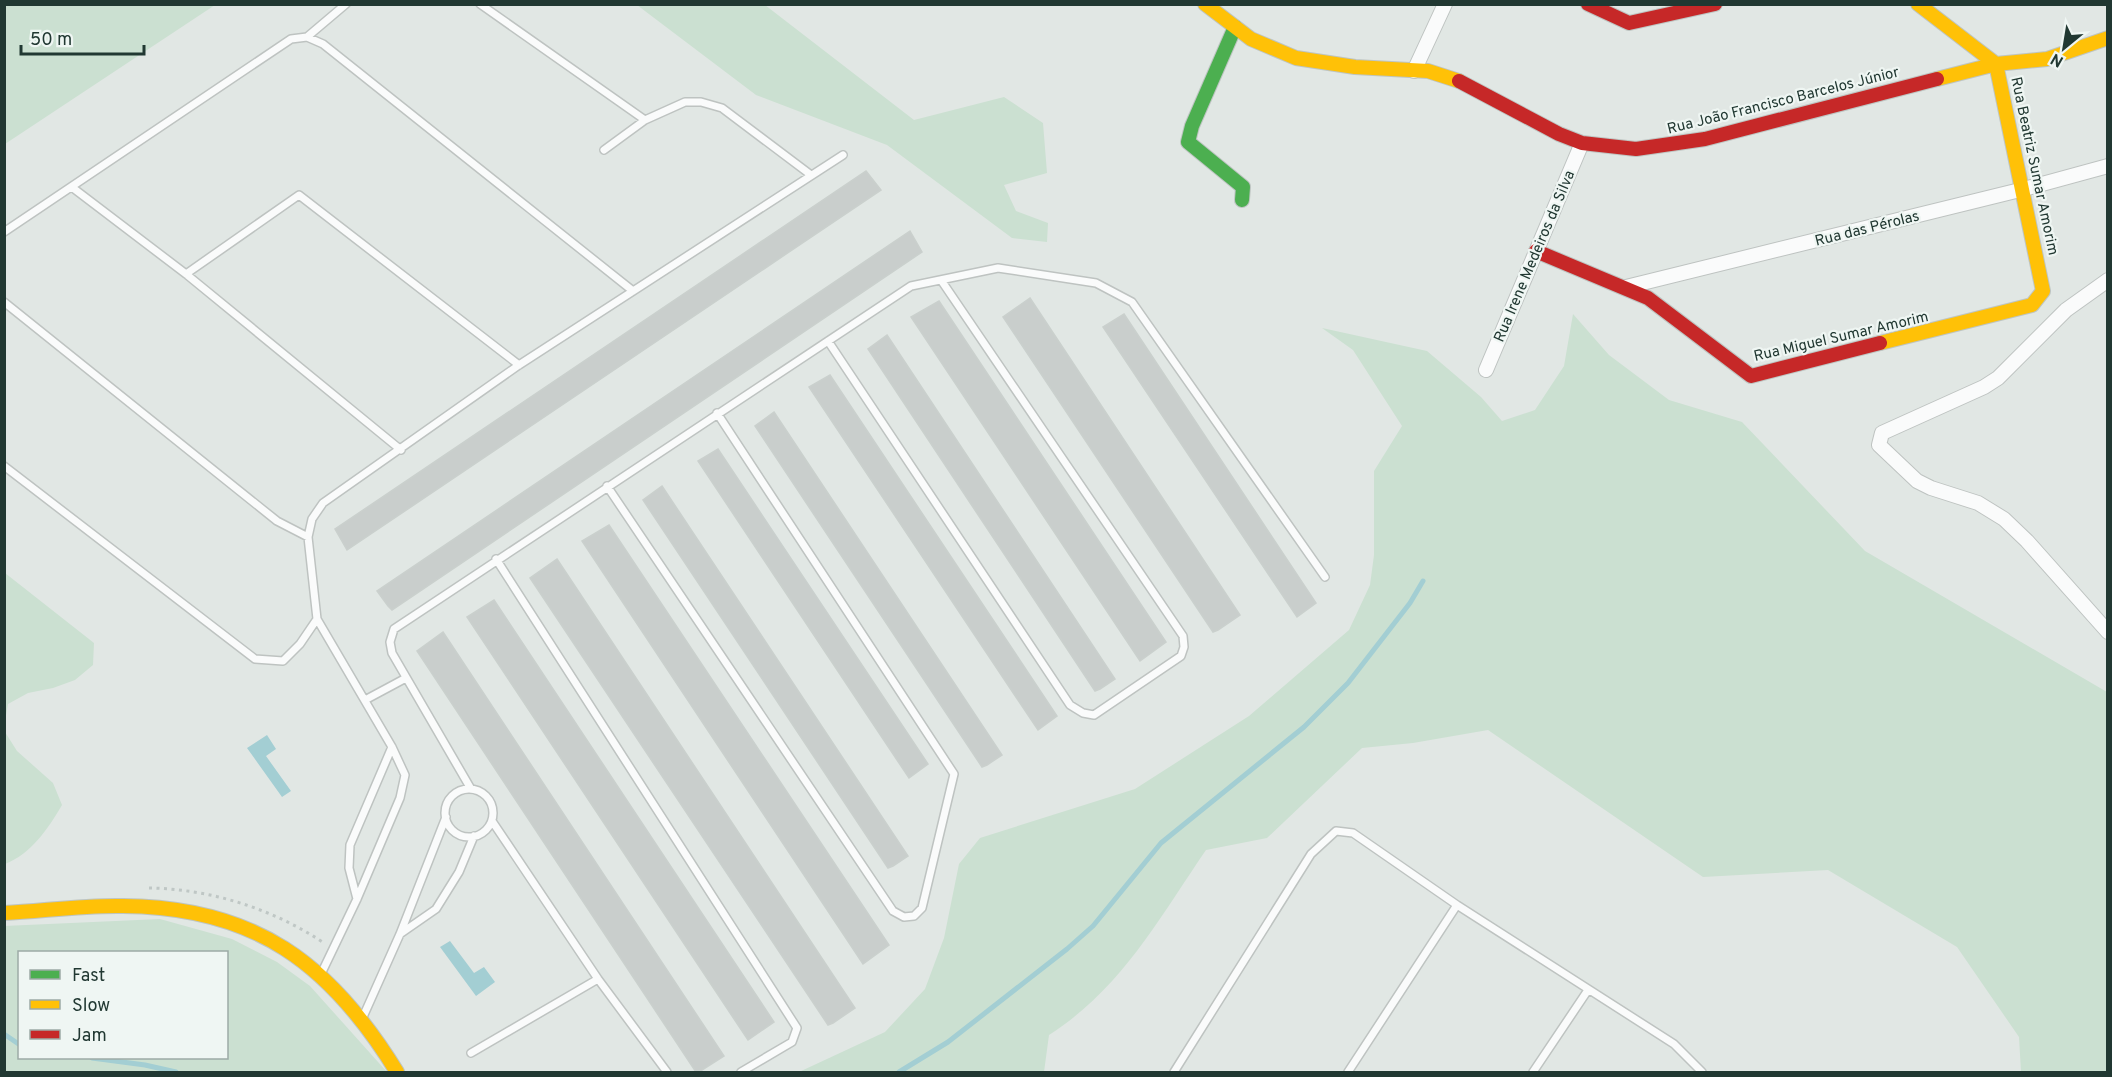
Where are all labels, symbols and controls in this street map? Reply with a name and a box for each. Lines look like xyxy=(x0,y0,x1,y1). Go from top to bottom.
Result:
scale bar xyxy=(21,18,144,56)
north arrow xyxy=(2034,18,2094,78)
text: 50 m xyxy=(30,29,72,52)
text: N xyxy=(2048,48,2067,71)
street label: Rua João Francisco Barcelos Júnior xyxy=(1665,63,1901,139)
street label: Rua Beatriz Sumar Amorim xyxy=(2005,75,2062,257)
street label: Rua Irene Medeiros da Silva xyxy=(1491,168,1580,345)
street label: Rua das Pérolas xyxy=(1813,207,1922,252)
street label: Rua Miguel Sumar Amorim xyxy=(1752,308,1931,367)
legend xyxy=(18,951,228,1059)
text: Fast xyxy=(72,965,105,988)
text: Slow xyxy=(72,995,110,1018)
text: Jam xyxy=(72,1025,107,1048)

